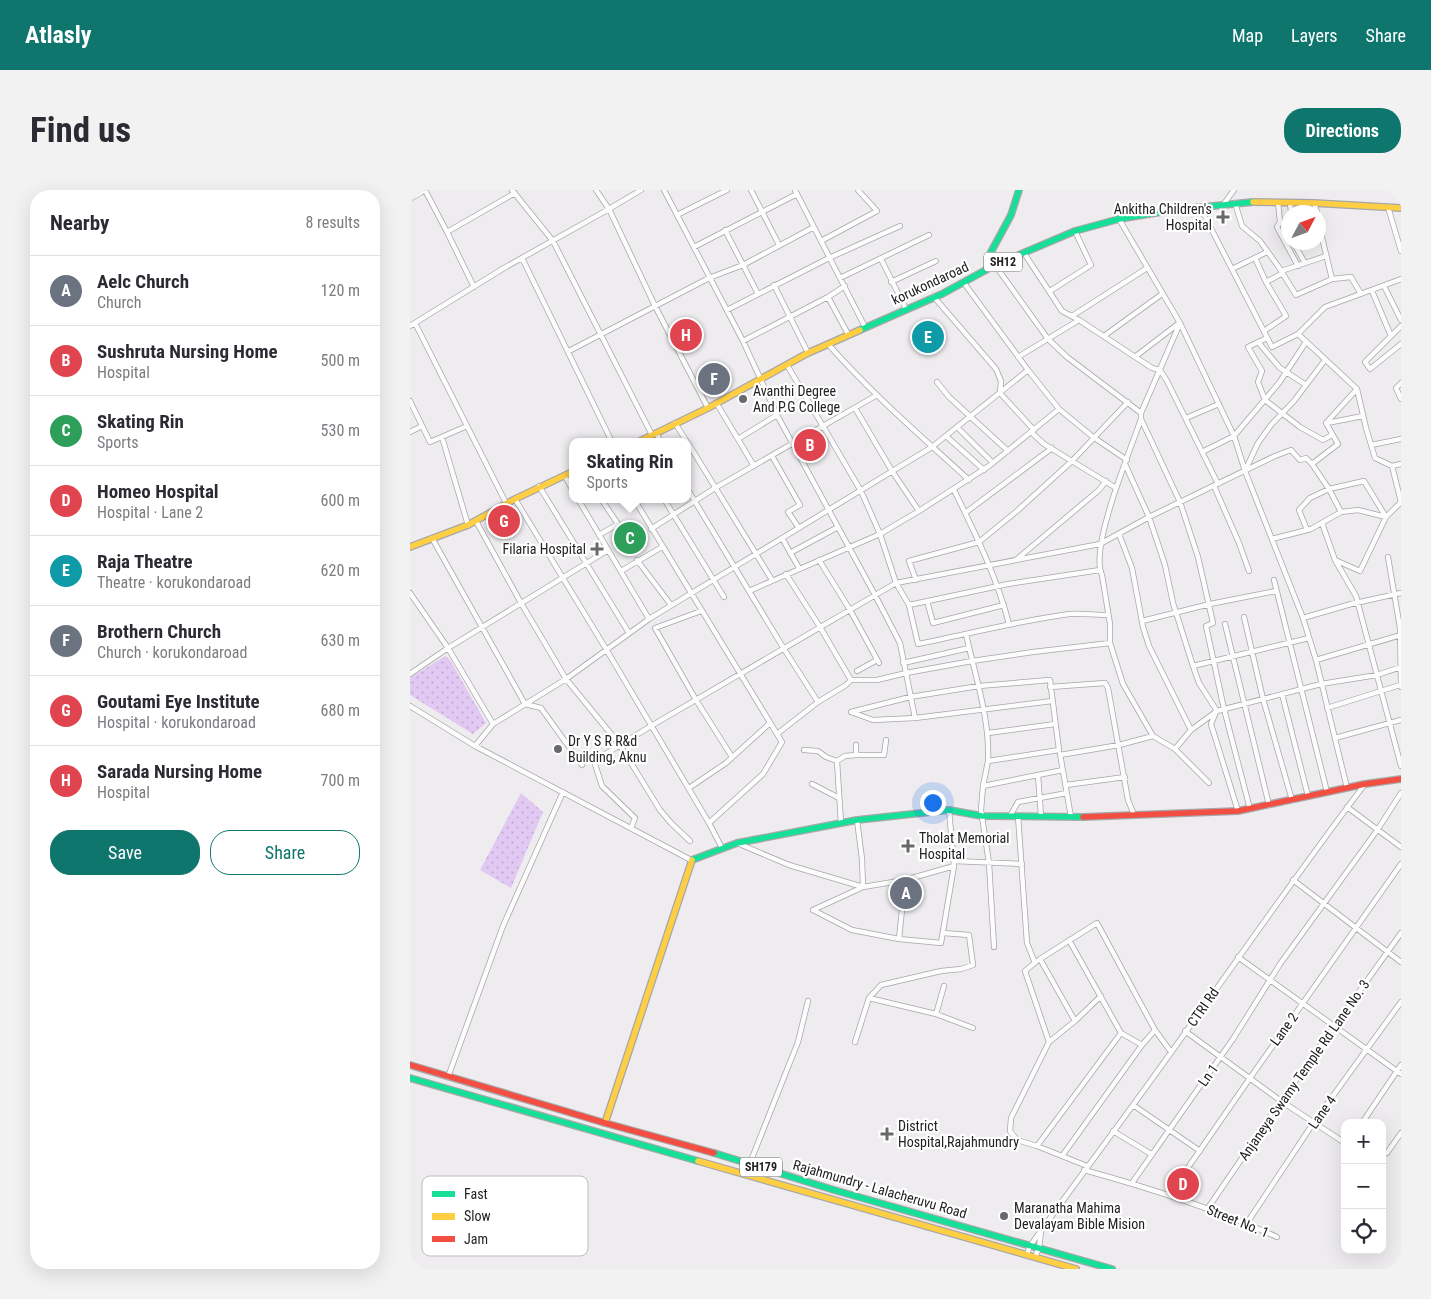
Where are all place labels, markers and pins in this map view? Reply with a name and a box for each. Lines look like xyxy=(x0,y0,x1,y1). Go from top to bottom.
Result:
place label: Ankitha Children's Hospital xyxy=(1114,201,1212,233)
marker: Ankitha Children's Hospital xyxy=(1216,210,1230,224)
pin: H xyxy=(670,316,702,354)
pin: E xyxy=(912,318,944,356)
pin: F xyxy=(698,360,730,398)
place label: Avanthi Degree And P.G College xyxy=(753,383,841,415)
marker: Avanthi Degree And P.G College xyxy=(737,393,749,405)
pin: B xyxy=(794,426,826,464)
pin: G xyxy=(488,502,520,540)
pin: C xyxy=(614,519,646,557)
place label: Filaria Hospital xyxy=(502,541,586,557)
marker: Filaria Hospital xyxy=(590,542,604,556)
place label: Dr Y S R R&d Building, Aknu xyxy=(568,733,647,765)
marker: Dr Y S R R&d Building, Aknu xyxy=(552,743,564,755)
place label: Tholat Memorial Hospital xyxy=(919,830,1009,862)
marker: Tholat Memorial Hospital xyxy=(901,839,915,853)
pin: A xyxy=(890,874,922,912)
place label: District Hospital,Rajahmundry xyxy=(898,1118,1019,1150)
marker: District Hospital,Rajahmundry xyxy=(880,1127,894,1141)
pin: D xyxy=(1167,1165,1199,1203)
place label: Maranatha Mahima Devalayam Bible Mision xyxy=(1014,1200,1145,1232)
marker: Maranatha Mahima Devalayam Bible Mision xyxy=(998,1210,1010,1222)

